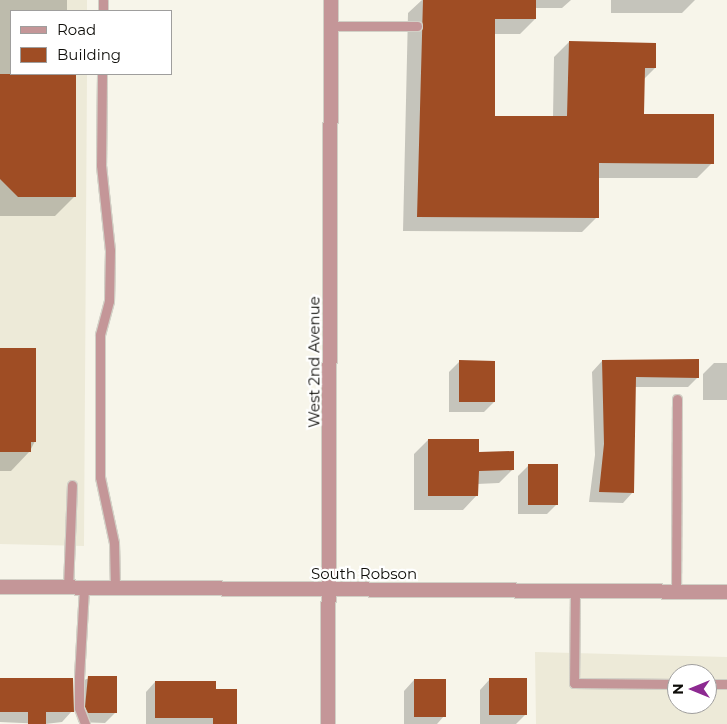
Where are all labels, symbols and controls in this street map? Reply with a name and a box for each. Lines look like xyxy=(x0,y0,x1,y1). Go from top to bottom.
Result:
legend xyxy=(10,10,172,75)
text: Road xyxy=(57,20,96,39)
text: Building xyxy=(57,45,121,64)
street label: West 2nd Avenue xyxy=(305,296,323,428)
street label: South Robson xyxy=(311,565,417,583)
north arrow xyxy=(667,664,717,714)
text: N xyxy=(669,683,687,695)

